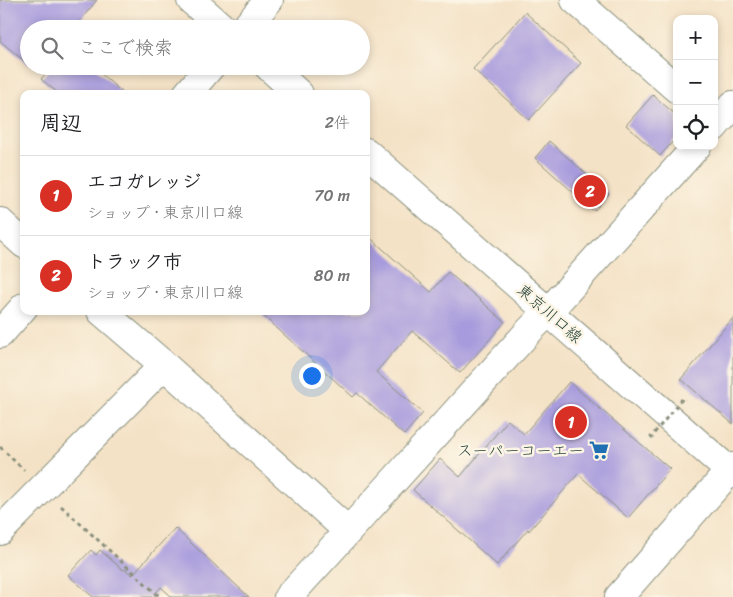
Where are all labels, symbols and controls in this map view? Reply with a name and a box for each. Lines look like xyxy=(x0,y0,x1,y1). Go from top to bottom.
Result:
map controls xyxy=(673,15,718,150)
button: + xyxy=(673,15,718,60)
search box xyxy=(20,20,370,75)
text: ここで検索 xyxy=(78,31,173,64)
icon: search xyxy=(38,34,66,62)
button: − xyxy=(673,60,718,105)
text: 周辺 xyxy=(40,104,82,142)
button: locate xyxy=(673,105,718,150)
text: 2件 xyxy=(325,108,350,137)
text: エコガレッジ xyxy=(87,165,201,198)
pin: 2 xyxy=(574,172,606,210)
text: 1 xyxy=(53,181,59,210)
text: 70 m xyxy=(314,181,350,210)
text: ショップ · 東京川口線 xyxy=(87,198,243,227)
text: トラック市 xyxy=(87,245,182,278)
text: 2 xyxy=(51,261,61,290)
text: 80 m xyxy=(314,261,350,290)
street label: 東京川口線 xyxy=(510,276,589,351)
text: ショップ · 東京川口線 xyxy=(87,278,243,307)
your location xyxy=(299,363,325,389)
pin: 1 xyxy=(555,403,587,441)
place label: スーパーコーエー xyxy=(457,436,584,465)
supermarket icon: スーパーコーエー xyxy=(588,439,610,461)

